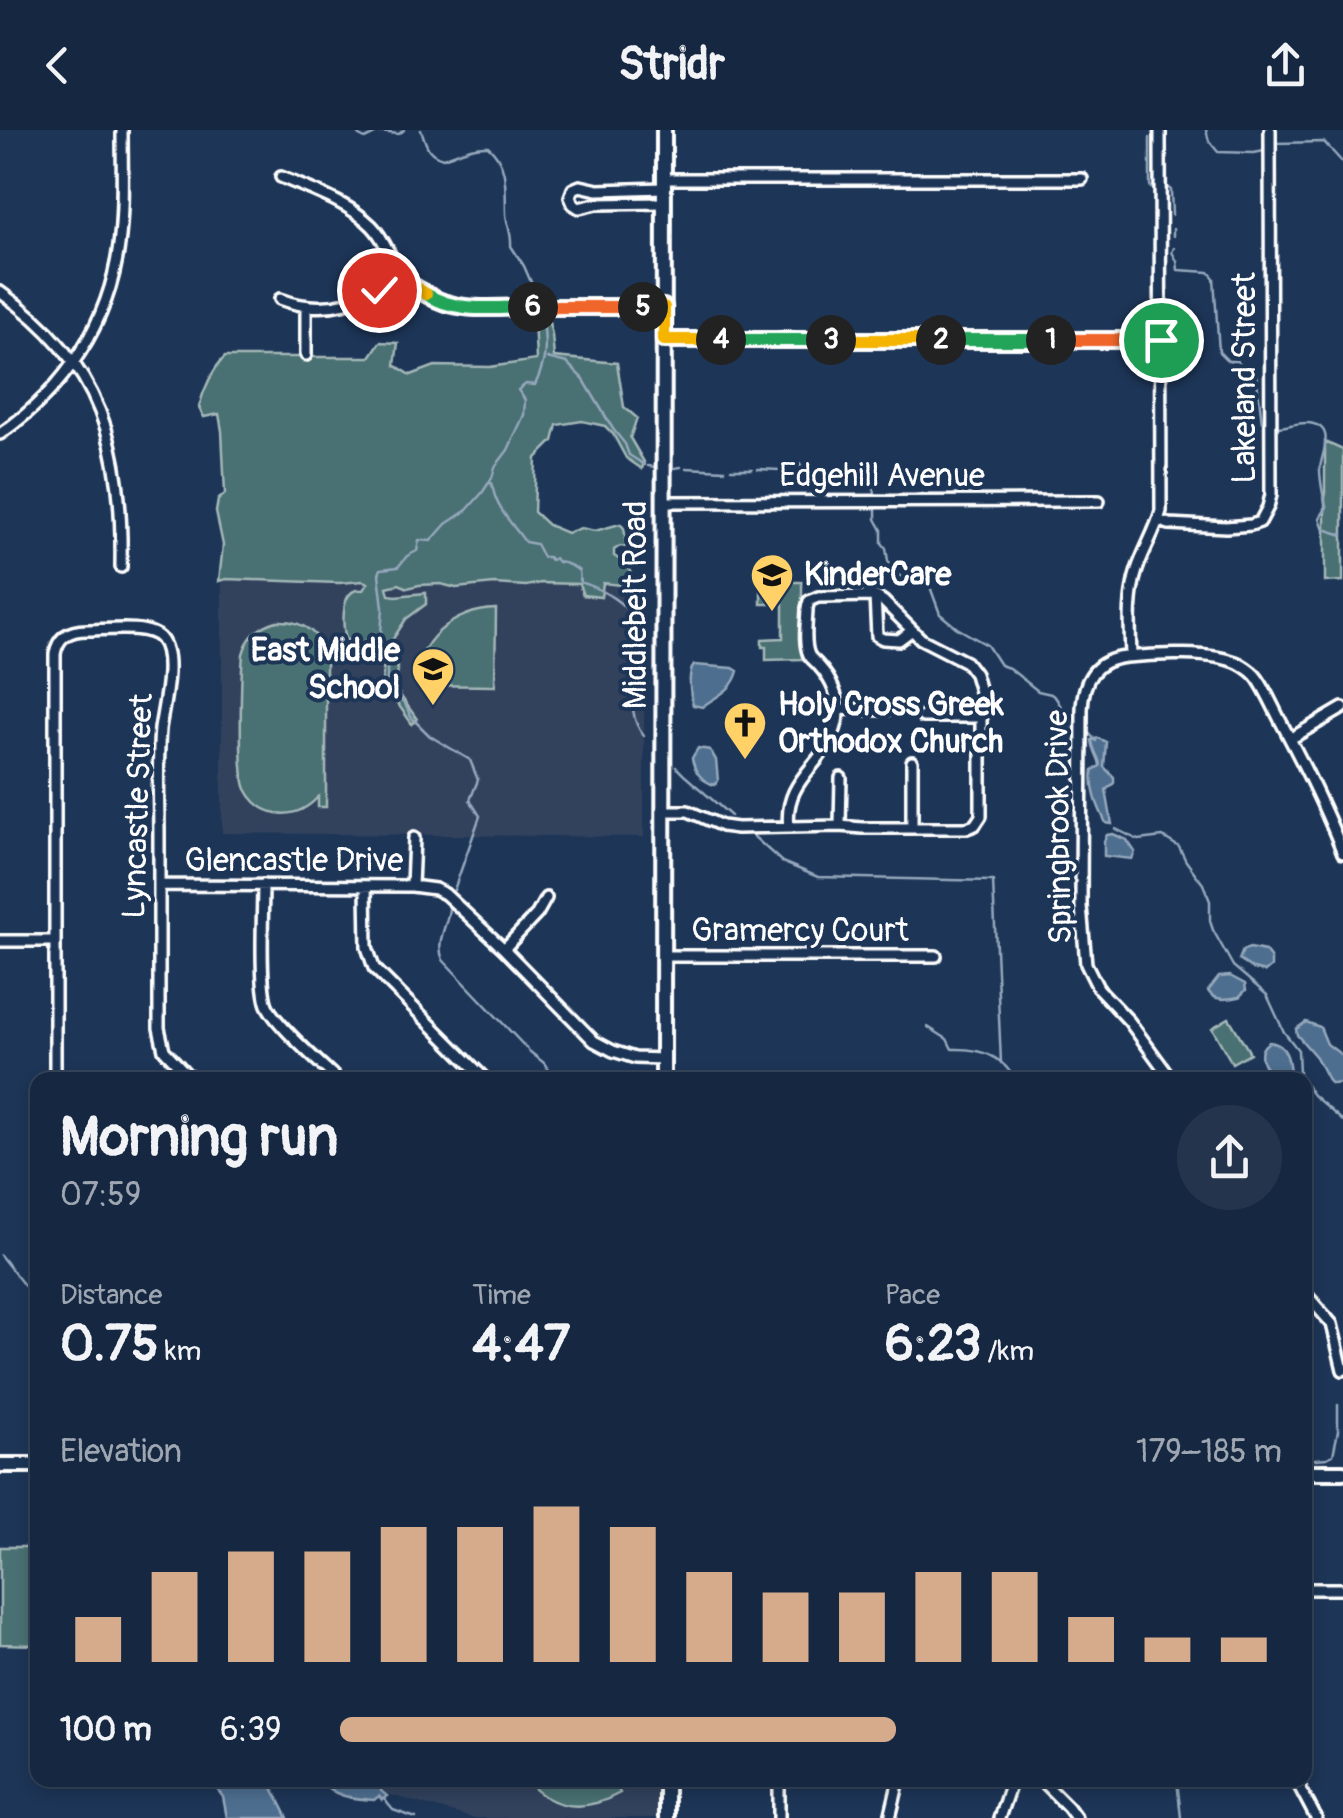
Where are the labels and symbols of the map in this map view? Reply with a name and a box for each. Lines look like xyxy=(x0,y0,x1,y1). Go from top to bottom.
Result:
pin xyxy=(337,248,422,333)
street label: Lakeland Street xyxy=(1225,272,1265,484)
pin: 6 xyxy=(508,282,558,332)
pin: 5 xyxy=(618,282,668,332)
pin xyxy=(1119,298,1204,383)
pin: 4 xyxy=(696,315,746,365)
pin: 3 xyxy=(806,315,856,365)
pin: 2 xyxy=(916,315,966,365)
pin: 1 xyxy=(1026,315,1076,365)
street label: Edgehill Avenue xyxy=(779,456,985,496)
street label: Middlebelt Road xyxy=(616,501,656,709)
school or university icon: KinderCare xyxy=(749,552,795,613)
place label: KinderCare xyxy=(804,555,952,595)
place label: East Middle School xyxy=(251,631,401,708)
school or university icon: East Middle School xyxy=(410,646,456,707)
place label: Holy Cross Greek Orthodox Church xyxy=(778,685,1004,762)
street label: Lyncastle Street xyxy=(114,693,162,919)
church icon: Holy Cross Greek Orthodox Church xyxy=(722,700,768,761)
street label: Springbrook Drive xyxy=(1037,709,1081,944)
street label: Glencastle Drive xyxy=(185,841,404,881)
street label: Gramercy Court xyxy=(691,911,909,951)

